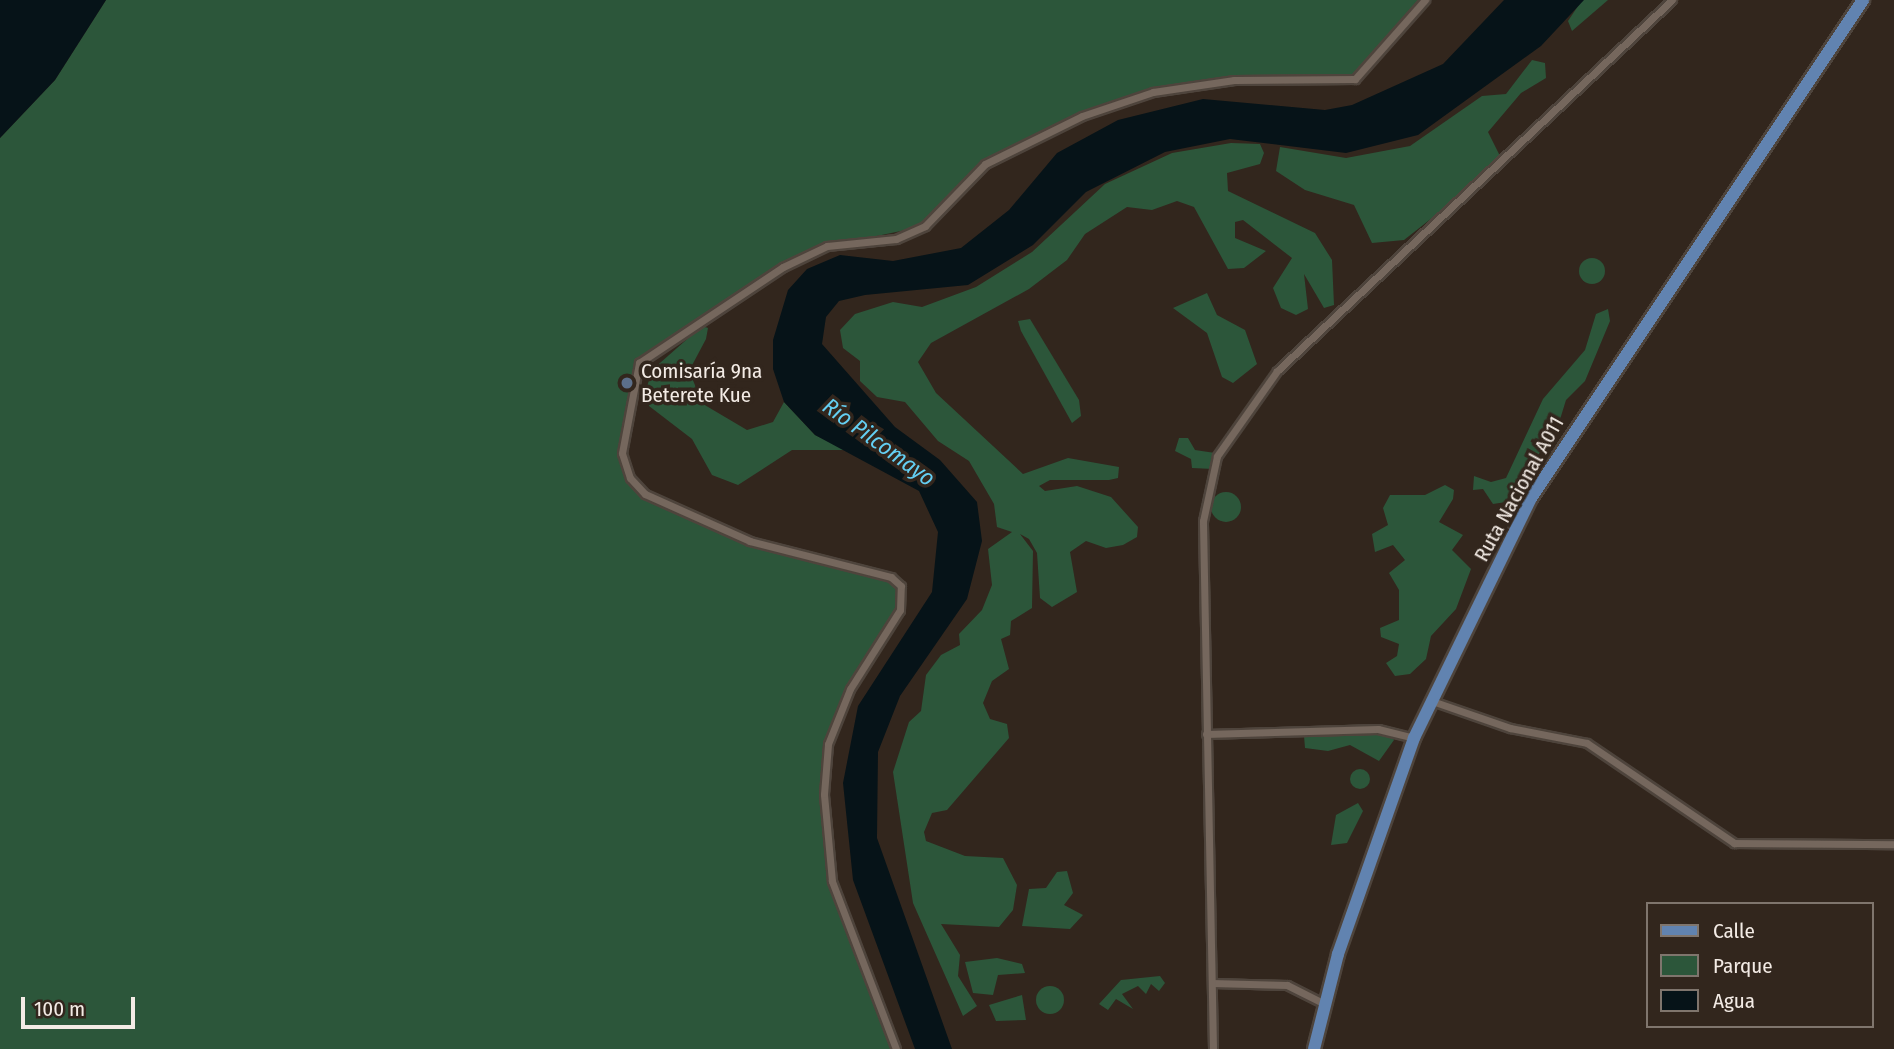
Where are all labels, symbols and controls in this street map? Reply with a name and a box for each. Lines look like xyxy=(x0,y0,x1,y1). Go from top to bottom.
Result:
place label: Comisaría 9na Beterete Kue xyxy=(641,358,762,408)
marker: Comisaría 9na Beterete Kue xyxy=(619,375,635,391)
water label: Río Pilcomayo xyxy=(817,392,941,492)
street label: Ruta Nacional A011 xyxy=(1469,412,1569,566)
legend xyxy=(1646,902,1873,1028)
text: Calle xyxy=(1713,918,1755,944)
text: Parque xyxy=(1713,953,1773,979)
scale bar xyxy=(24,982,138,1026)
text: Agua xyxy=(1713,988,1755,1014)
text: 100 m xyxy=(34,996,85,1022)

